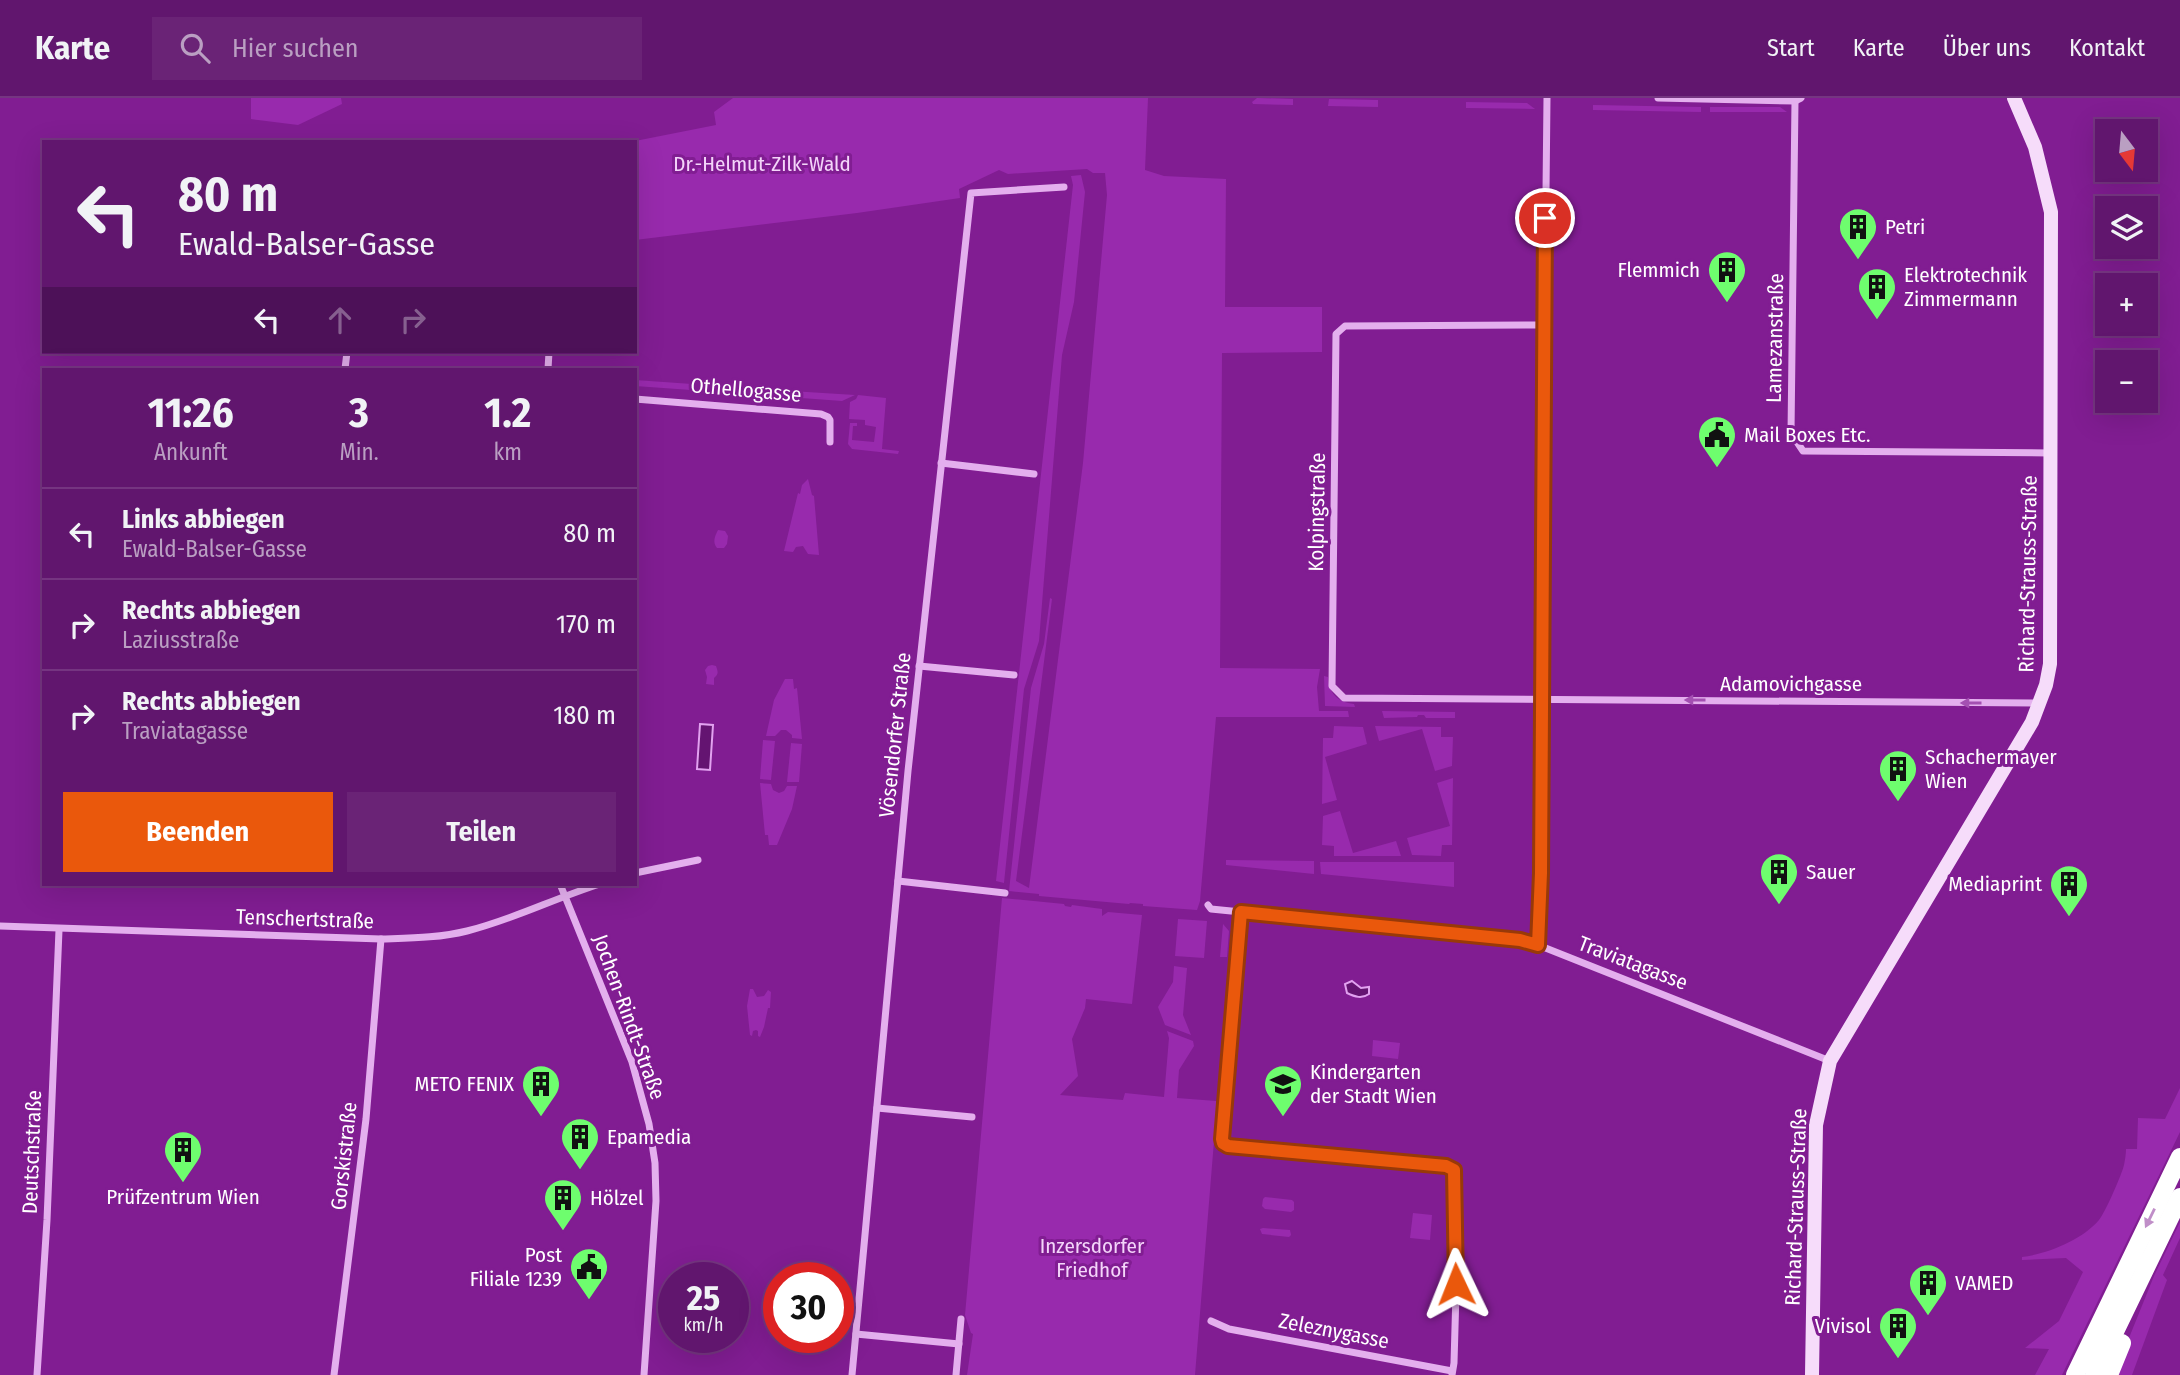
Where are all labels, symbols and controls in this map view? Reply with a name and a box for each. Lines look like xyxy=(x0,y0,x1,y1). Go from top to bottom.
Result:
search box xyxy=(152,17,642,80)
text: Karte xyxy=(35,28,110,68)
icon: search xyxy=(176,29,214,67)
text: Hier suchen xyxy=(232,33,359,64)
text: Start xyxy=(1767,34,1815,62)
text: Karte xyxy=(1853,34,1905,62)
text: Über uns xyxy=(1943,34,2031,62)
text: Kontakt xyxy=(2069,34,2145,62)
north arrow xyxy=(2095,119,2158,182)
map controls xyxy=(2095,119,2158,413)
park label: Dr.-Helmut-Zilk-Wald xyxy=(673,151,851,177)
text: 80 m xyxy=(178,165,278,224)
icon: left xyxy=(63,168,154,259)
pin xyxy=(1515,188,1575,248)
button: layers xyxy=(2095,196,2158,259)
icon: arrive xyxy=(1526,199,1564,237)
building icon: Petri xyxy=(1837,206,1879,261)
place label: Petri xyxy=(1885,214,1925,240)
text: Ewald-Balser-Gasse xyxy=(178,225,435,263)
building icon: Flemmich xyxy=(1706,249,1748,304)
place label: Flemmich xyxy=(1618,257,1700,283)
place label: Elektrotechnik Zimmermann xyxy=(1904,262,2027,312)
building icon: Elektrotechnik Zimmermann xyxy=(1856,266,1898,321)
street label: Lamezanstraße xyxy=(1761,273,1789,403)
button: + xyxy=(2095,273,2158,336)
icon: left xyxy=(248,301,286,339)
icon: ahead xyxy=(321,301,359,339)
icon: right xyxy=(394,301,432,339)
button: − xyxy=(2095,350,2158,413)
street label: Othellogasse xyxy=(689,372,803,408)
text: 11:26 xyxy=(148,388,234,438)
text: 3 xyxy=(349,388,369,438)
text: 1.2 xyxy=(484,388,531,438)
public building icon: Mail Boxes Etc. xyxy=(1696,414,1738,469)
place label: Mail Boxes Etc. xyxy=(1744,422,1870,448)
text: Ankunft xyxy=(154,438,227,466)
text: Min. xyxy=(339,438,379,466)
text: km xyxy=(494,438,522,466)
street label: Kolpingstraße xyxy=(1303,452,1331,572)
street label: Richard-Strauss-Straße xyxy=(2013,475,2043,673)
text: Links abbiegen xyxy=(122,504,285,535)
icon: left xyxy=(63,515,101,553)
text: 80 m xyxy=(563,518,616,549)
text: Ewald-Balser-Gasse xyxy=(122,535,307,563)
text: Rechts abbiegen xyxy=(122,595,301,626)
icon: right xyxy=(63,606,101,644)
text: 170 m xyxy=(556,609,616,640)
text: Laziusstraße xyxy=(122,626,239,654)
street label: Vösendorfer Straße xyxy=(873,651,917,819)
street label: Adamovichgasse xyxy=(1720,671,1862,697)
text: Rechts abbiegen xyxy=(122,686,301,717)
one-way arrow xyxy=(1684,695,1706,706)
icon: right xyxy=(63,697,101,735)
one-way arrow xyxy=(1960,697,1982,709)
text: 180 m xyxy=(553,700,616,731)
text: Traviatagasse xyxy=(122,717,248,745)
place label: Schachermayer Wien xyxy=(1925,744,2057,794)
building icon: Schachermayer Wien xyxy=(1877,748,1919,803)
button: Beenden xyxy=(63,792,333,872)
button: Teilen xyxy=(347,792,616,872)
building icon: Sauer xyxy=(1758,851,1800,906)
place label: Sauer xyxy=(1806,859,1856,885)
building icon: Mediaprint xyxy=(2048,863,2090,918)
place label: Mediaprint xyxy=(1948,871,2042,897)
street label: Tenschertstraße xyxy=(236,904,374,934)
street label: Traviatagasse xyxy=(1575,930,1691,996)
street label: Jochen-Rindt-Straße xyxy=(587,931,671,1103)
place label: Kindergarten der Stadt Wien xyxy=(1310,1059,1437,1109)
building icon: METO FENIX xyxy=(520,1063,562,1118)
school or university icon: Kindergarten der Stadt Wien xyxy=(1262,1063,1304,1118)
place label: METO FENIX xyxy=(415,1071,515,1097)
street label: Deutschstraße xyxy=(17,1090,47,1214)
street label: Gorskistraße xyxy=(325,1101,363,1211)
street label: Richard-Strauss-Straße xyxy=(1780,1108,1812,1306)
building icon: Epamedia xyxy=(559,1116,601,1171)
place label: Epamedia xyxy=(607,1124,691,1150)
building icon: Prüfzentrum Wien xyxy=(162,1129,204,1184)
building icon: Hölzel xyxy=(542,1177,584,1232)
place label: Prüfzentrum Wien xyxy=(106,1184,260,1210)
place label: Hölzel xyxy=(590,1185,644,1211)
one-way arrow xyxy=(2145,1208,2156,1228)
park label: Inzersdorfer Friedhof xyxy=(1040,1233,1145,1283)
place label: Post Filiale 1239 xyxy=(470,1242,562,1292)
public building icon: Post Filiale 1239 xyxy=(568,1246,610,1301)
position arrow xyxy=(1419,1247,1493,1321)
speed limit sign: 30 xyxy=(763,1262,854,1353)
building icon: VAMED xyxy=(1907,1262,1949,1317)
place label: VAMED xyxy=(1955,1270,2013,1296)
text: 25 xyxy=(687,1277,720,1319)
building icon: Vivisol xyxy=(1877,1305,1919,1360)
street label: Zeleznygasse xyxy=(1277,1308,1391,1354)
place label: Vivisol xyxy=(1815,1313,1871,1339)
text: km/h xyxy=(683,1314,724,1336)

